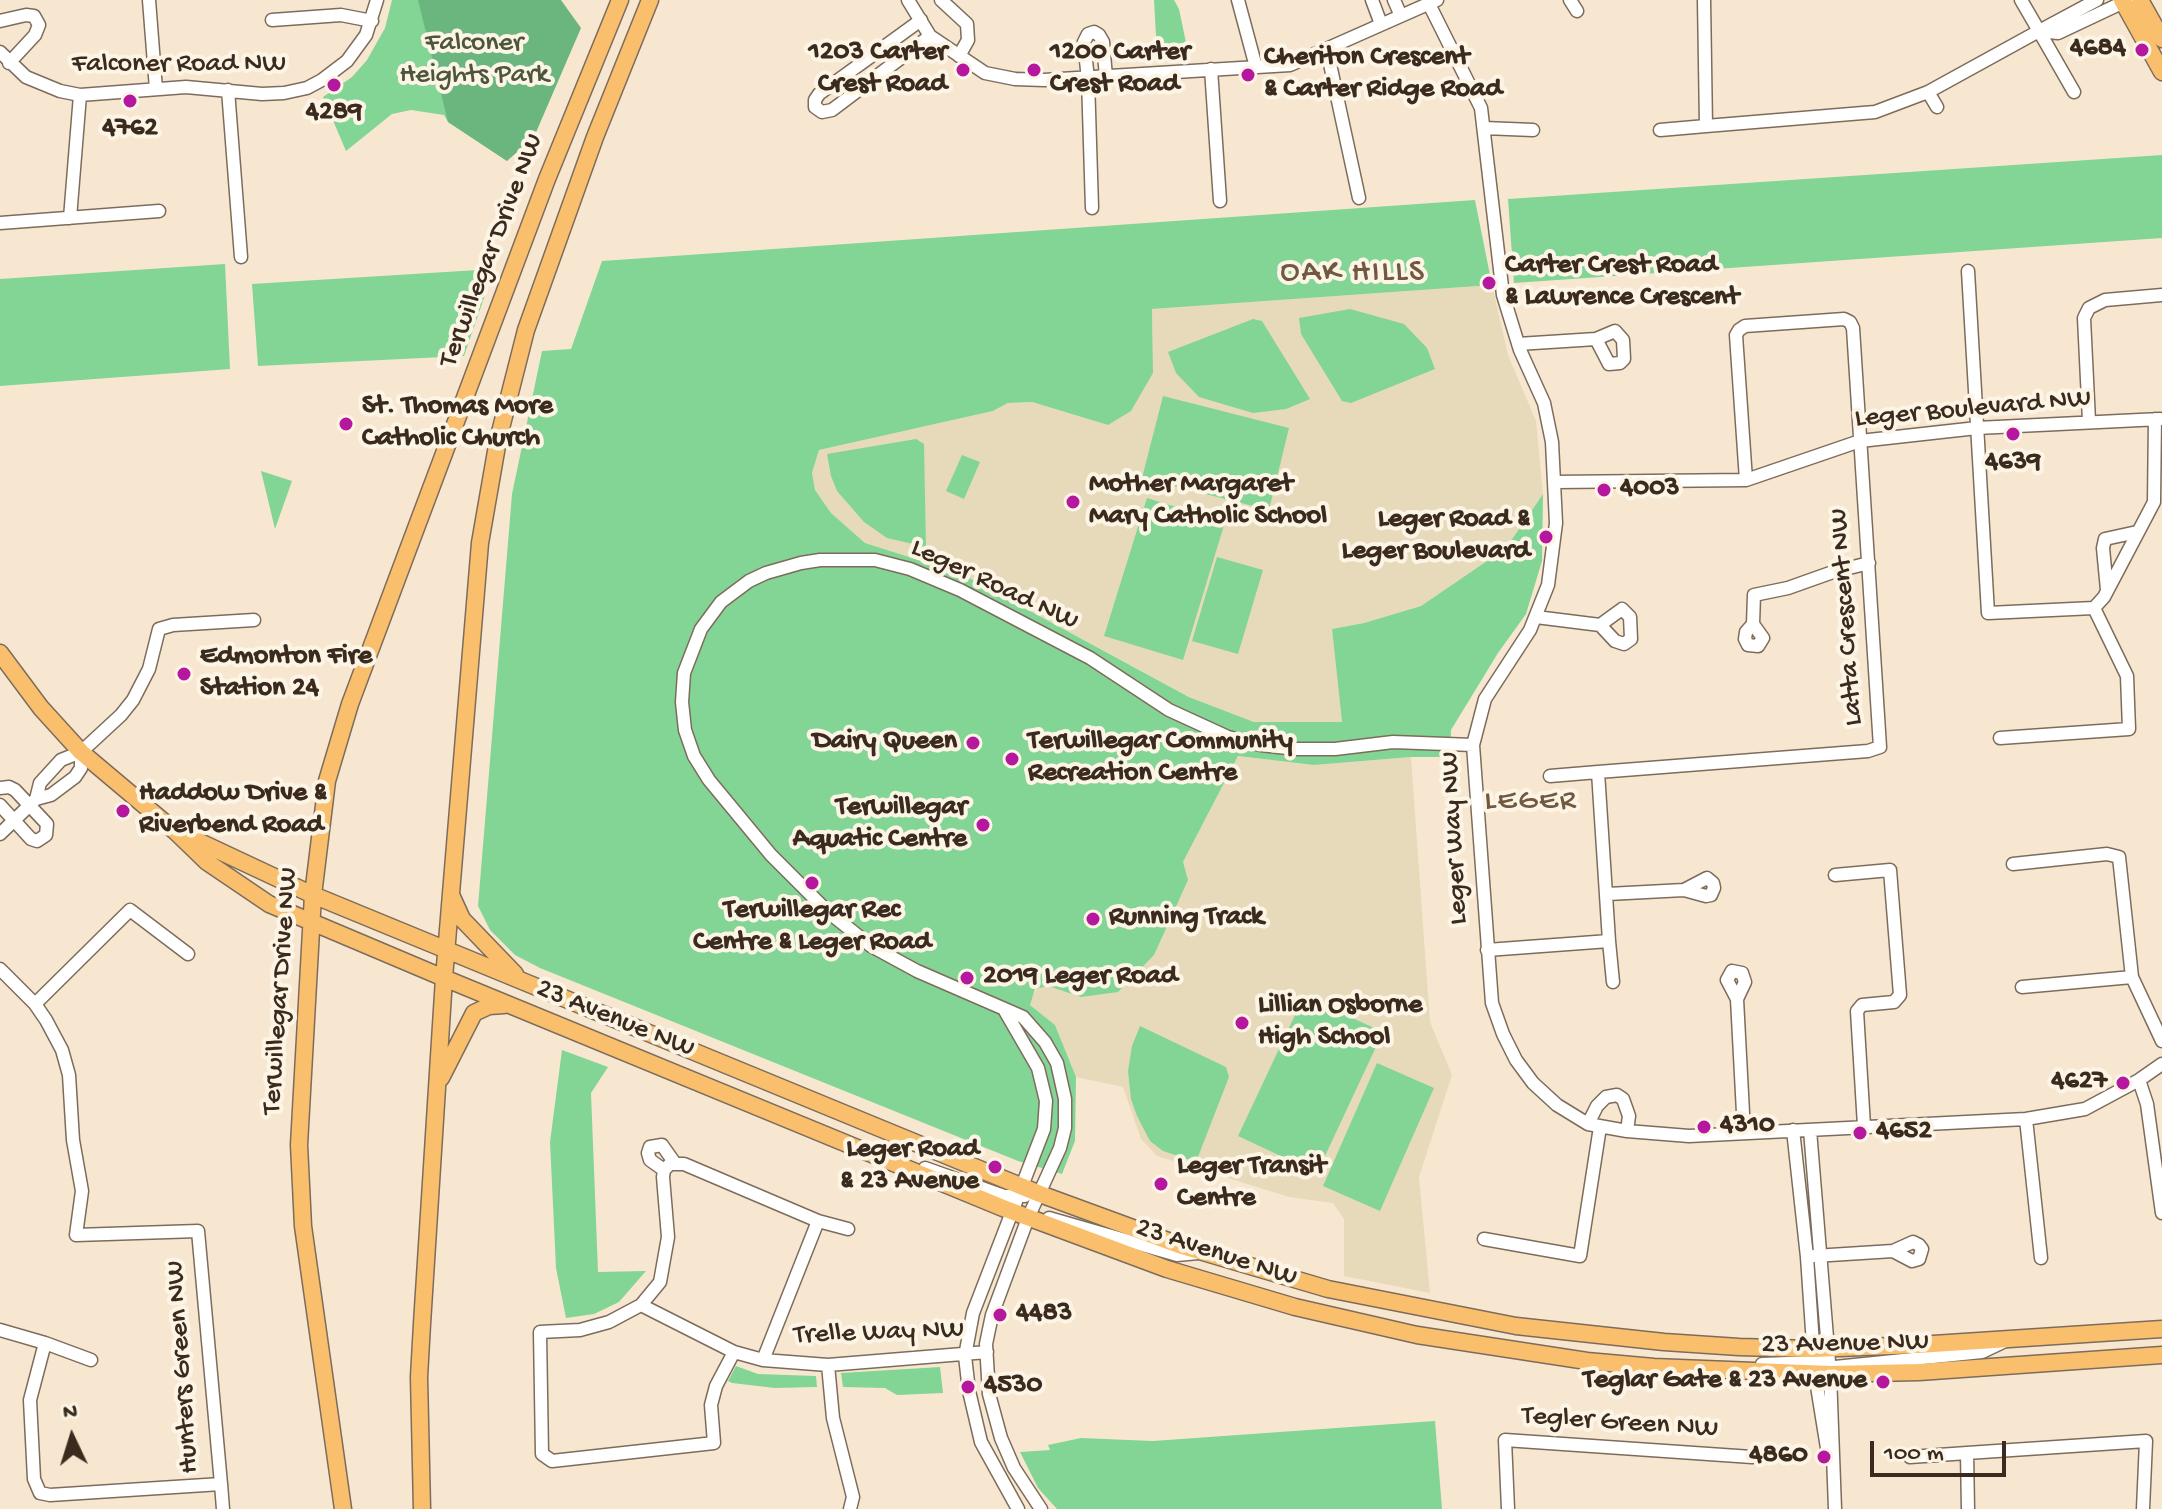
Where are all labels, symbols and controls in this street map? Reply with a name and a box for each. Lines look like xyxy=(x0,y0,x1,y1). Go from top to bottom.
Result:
park label: Falconer Heights Park xyxy=(399,28,549,94)
place label: 4684 xyxy=(2070,33,2126,67)
place label: 1203 Carter Crest Road xyxy=(808,37,947,103)
place label: 1200 Carter Crest Road xyxy=(1050,37,1190,103)
marker: 4684 xyxy=(2133,41,2151,59)
place label: Cheriton Crescent & Carter Ridge Road xyxy=(1264,42,1502,108)
street label: Falconer Road NW xyxy=(72,49,286,83)
marker: 1203 Carter Crest Road xyxy=(954,61,972,79)
marker: 1200 Carter Crest Road xyxy=(1025,61,1043,79)
marker: Cheriton Crescent & Carter Ridge Road xyxy=(1239,66,1257,84)
marker: 4289 xyxy=(325,76,343,94)
marker: 4762 xyxy=(121,92,139,110)
place label: 4289 xyxy=(306,97,362,131)
place label: 4762 xyxy=(102,113,158,147)
street label: Terwillegar Drive NW xyxy=(433,129,553,373)
place label: Carter Crest Road & Lawrence Crescent xyxy=(1505,250,1739,316)
district label: OAK HILLS xyxy=(1280,255,1426,293)
marker: Carter Crest Road & Lawrence Crescent xyxy=(1480,274,1498,292)
street label: Leger Boulevard NW xyxy=(1853,383,2093,437)
place label: St. Thomas More Catholic Church xyxy=(362,391,553,457)
marker: St. Thomas More Catholic Church xyxy=(337,415,355,433)
marker: 4639 xyxy=(2004,425,2022,443)
place label: 4639 xyxy=(1985,447,2041,481)
place label: Mother Margaret Mary Catholic School xyxy=(1089,469,1327,535)
place label: 4003 xyxy=(1620,473,1680,507)
marker: 4003 xyxy=(1595,481,1613,499)
marker: Mother Margaret Mary Catholic School xyxy=(1064,493,1082,511)
place label: Leger Road & Leger Boulevard xyxy=(1342,504,1530,570)
street label: Latta Crescent NW xyxy=(1824,507,1872,727)
marker: Leger Road & Leger Boulevard xyxy=(1537,528,1555,546)
street label: Leger Road NW xyxy=(905,532,1083,640)
place label: Edmonton Fire Station 24 xyxy=(200,641,372,707)
marker: Edmonton Fire Station 24 xyxy=(175,665,193,683)
place label: Dairy Queen xyxy=(813,726,957,760)
place label: Terwillegar Community Recreation Centre xyxy=(1028,726,1293,792)
marker: Dairy Queen xyxy=(964,734,982,752)
marker: Terwillegar Community Recreation Centre xyxy=(1003,750,1021,768)
street label: Leger Way NW xyxy=(1435,751,1477,925)
place label: Haddow Drive & Riverbend Road xyxy=(139,778,327,844)
district label: LEGER xyxy=(1484,785,1578,821)
place label: Terwillegar Aquatic Centre xyxy=(793,792,967,858)
marker: Haddow Drive & Riverbend Road xyxy=(114,802,132,820)
marker: Terwillegar Aquatic Centre xyxy=(974,816,992,834)
street label: Terwillegar Drive NW xyxy=(257,866,307,1116)
marker: Terwillegar Rec Centre & Leger Road xyxy=(803,874,821,892)
place label: Terwillegar Rec Centre & Leger Road xyxy=(693,895,931,961)
place label: Running Track xyxy=(1109,902,1264,936)
marker: Running Track xyxy=(1084,910,1102,928)
place label: 2019 Leger Road xyxy=(983,961,1177,995)
marker: 2019 Leger Road xyxy=(958,969,976,987)
street label: 23 Avenue NW xyxy=(531,973,699,1067)
place label: Lillian Osborne High School xyxy=(1258,990,1422,1056)
marker: Lillian Osborne High School xyxy=(1233,1014,1251,1032)
place label: 4627 xyxy=(2051,1066,2107,1100)
marker: 4627 xyxy=(2114,1074,2132,1092)
place label: 4310 xyxy=(1720,1110,1775,1144)
place label: 4652 xyxy=(1876,1116,1932,1150)
marker: 4310 xyxy=(1695,1118,1713,1136)
marker: 4652 xyxy=(1851,1124,1869,1142)
place label: Leger Road & 23 Avenue xyxy=(840,1134,979,1200)
place label: Leger Transit Centre xyxy=(1177,1151,1326,1217)
marker: Leger Road & 23 Avenue xyxy=(986,1158,1004,1176)
marker: Leger Transit Centre xyxy=(1152,1175,1170,1193)
street label: 23 Avenue NW xyxy=(1131,1212,1301,1296)
street label: Hunters Green NW xyxy=(160,1259,208,1475)
place label: 4483 xyxy=(1016,1298,1072,1332)
marker: 4483 xyxy=(991,1306,1009,1324)
street label: Trelle Way NW xyxy=(793,1314,965,1354)
street label: 23 Avenue NW xyxy=(1761,1327,1929,1363)
place label: Teglar Gate & 23 Avenue xyxy=(1583,1365,1867,1399)
place label: 4530 xyxy=(984,1370,1042,1404)
marker: Teglar Gate & 23 Avenue xyxy=(1874,1373,1892,1391)
marker: 4530 xyxy=(959,1378,977,1396)
north arrow xyxy=(32,1397,112,1477)
text: N xyxy=(62,1400,78,1427)
street label: Tegler Green NW xyxy=(1521,1400,1719,1448)
scale bar xyxy=(1874,1425,2010,1475)
place label: 4860 xyxy=(1749,1440,1808,1474)
text: 100 m xyxy=(1884,1440,1944,1469)
marker: 4860 xyxy=(1815,1448,1833,1466)

